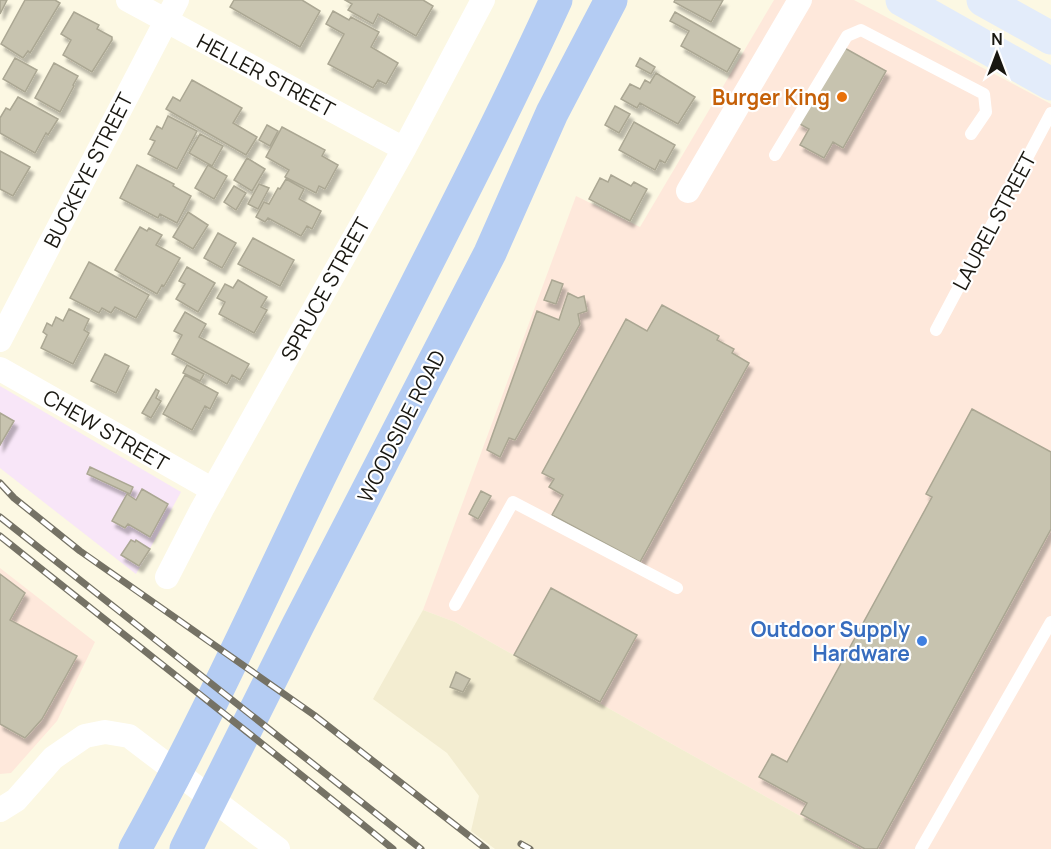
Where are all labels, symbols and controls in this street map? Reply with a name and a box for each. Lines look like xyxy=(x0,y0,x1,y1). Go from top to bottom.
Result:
north arrow xyxy=(967,24,1027,84)
street label: HELLER STREET xyxy=(192,27,340,123)
text: N xyxy=(991,28,1003,50)
place label: Burger King xyxy=(712,83,830,111)
street label: BUCKEYE STREET xyxy=(37,87,139,252)
marker: Burger King xyxy=(835,90,849,104)
street label: LAUREL STREET xyxy=(946,147,1042,295)
street label: SPRUCE STREET xyxy=(274,212,376,366)
street label: WOODSIDE ROAD xyxy=(351,345,451,507)
street label: CHEW STREET xyxy=(38,383,174,477)
place label: Outdoor Supply Hardware xyxy=(751,615,910,667)
marker: Outdoor Supply Hardware xyxy=(915,634,929,648)

